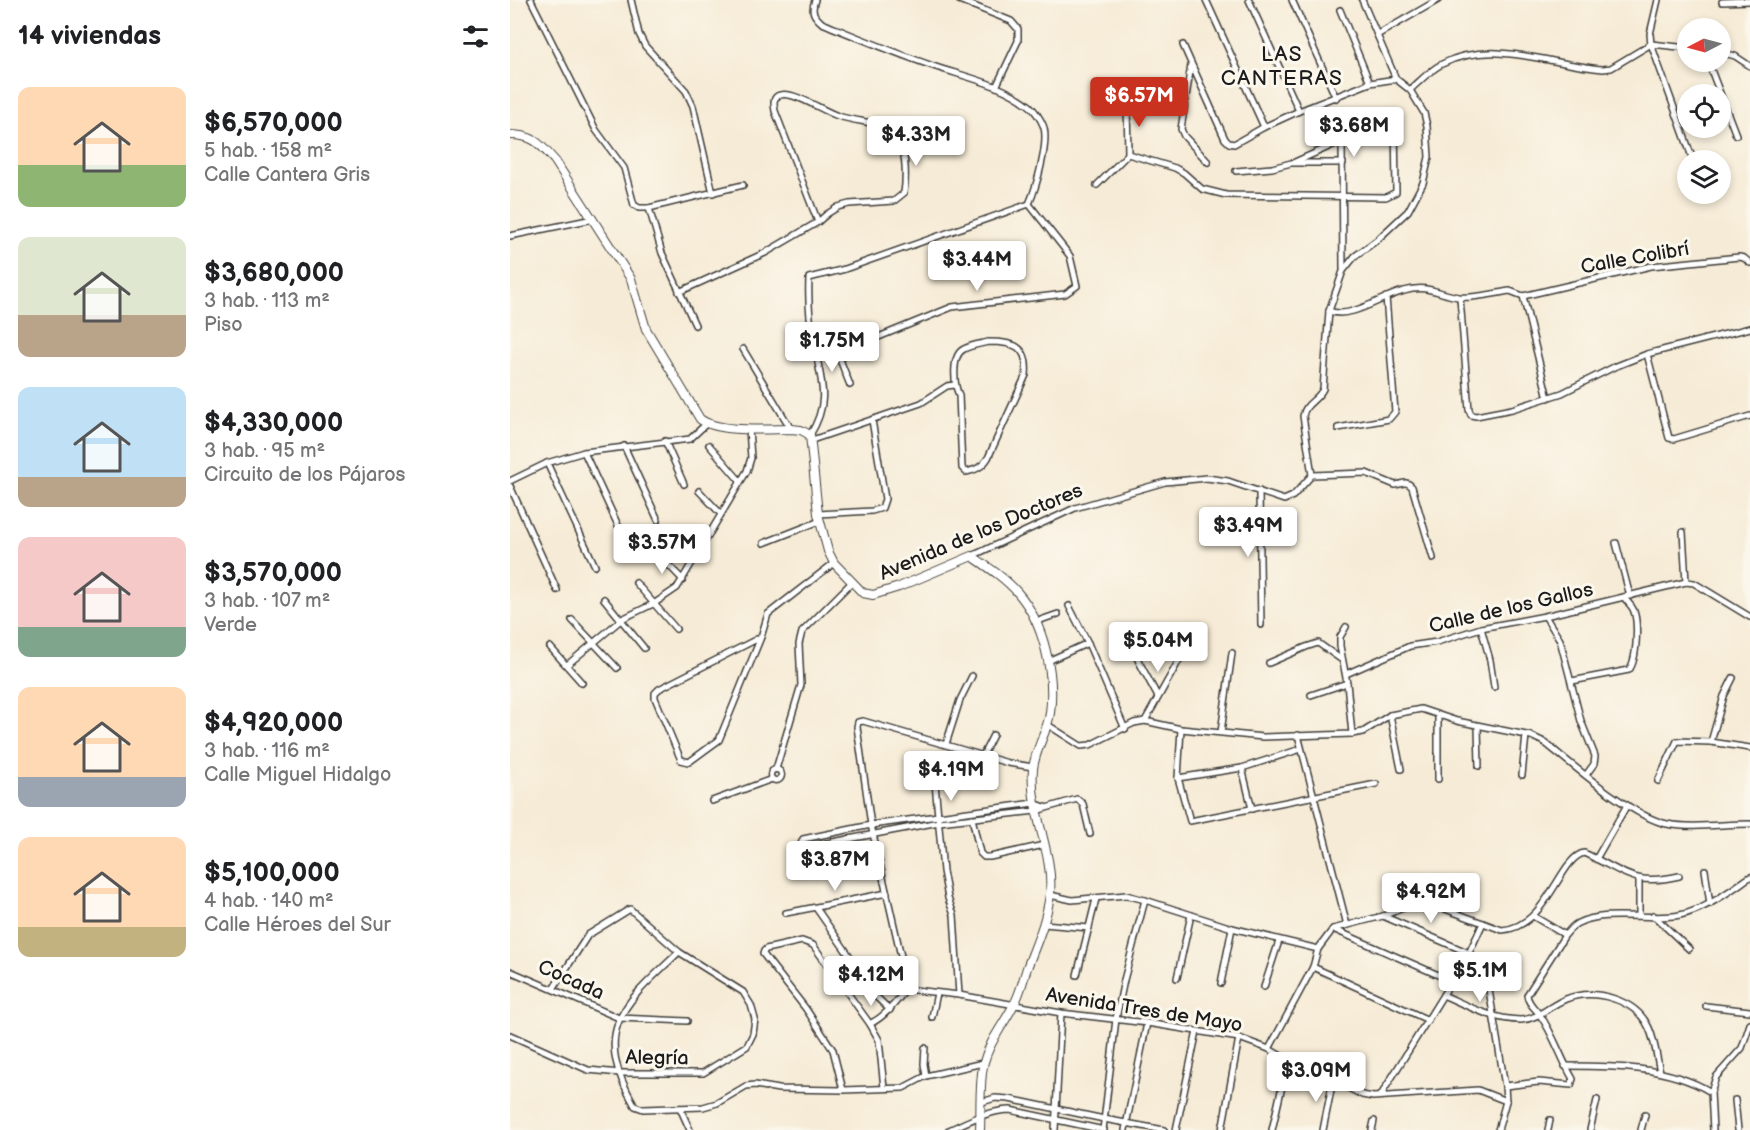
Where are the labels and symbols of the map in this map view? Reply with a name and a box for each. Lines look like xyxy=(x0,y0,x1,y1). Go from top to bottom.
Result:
north arrow xyxy=(1677,18,1731,72)
district label: LAS CANTERAS xyxy=(1221,42,1343,91)
pin: $6.57M xyxy=(1090,77,1188,128)
pin: $3.68M xyxy=(1305,107,1403,158)
pin: $4.33M xyxy=(867,116,965,167)
street label: Calle Colibrí xyxy=(1579,237,1691,279)
pin: $3.44M xyxy=(928,241,1026,292)
pin: $1.75M xyxy=(783,322,881,373)
street label: Avenida de los Doctores xyxy=(876,478,1086,586)
pin: $3.49M xyxy=(1199,507,1297,558)
pin: $3.57M xyxy=(613,524,711,575)
street label: Calle de los Gallos xyxy=(1427,577,1595,639)
pin: $5.04M xyxy=(1109,622,1207,673)
pin: $4.19M xyxy=(902,751,1000,802)
pin: $3.87M xyxy=(786,841,884,892)
pin: $4.92M xyxy=(1382,873,1480,924)
pin: $5.1M xyxy=(1438,952,1522,1003)
street label: Cocada xyxy=(534,955,608,1005)
pin: $4.12M xyxy=(822,956,920,1007)
street label: Avenida Tres de Mayo xyxy=(1044,983,1244,1037)
street label: Alegría xyxy=(625,1045,689,1071)
pin: $3.09M xyxy=(1267,1052,1365,1103)

